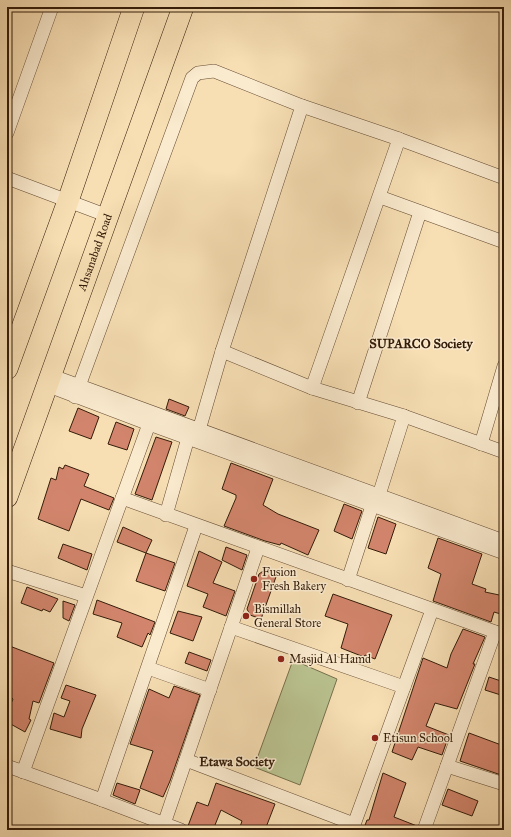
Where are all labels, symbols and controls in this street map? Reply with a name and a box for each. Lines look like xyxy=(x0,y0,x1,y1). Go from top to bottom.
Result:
street label: Ahsanabad Road xyxy=(74,212,115,294)
district label: SUPARCO Society xyxy=(369,336,474,352)
place label: Fusion Fresh Bakery xyxy=(262,565,327,593)
marker: Fusion Fresh Bakery xyxy=(249,574,259,584)
place label: Bismillah General Store xyxy=(254,602,321,630)
marker: Bismillah General Store xyxy=(241,611,251,621)
place label: Masjid Al Hamd xyxy=(289,652,371,666)
marker: Masjid Al Hamd xyxy=(276,654,286,664)
place label: Etisun School xyxy=(383,731,454,745)
marker: Etisun School xyxy=(370,733,380,743)
district label: Etawa Society xyxy=(199,754,276,770)

